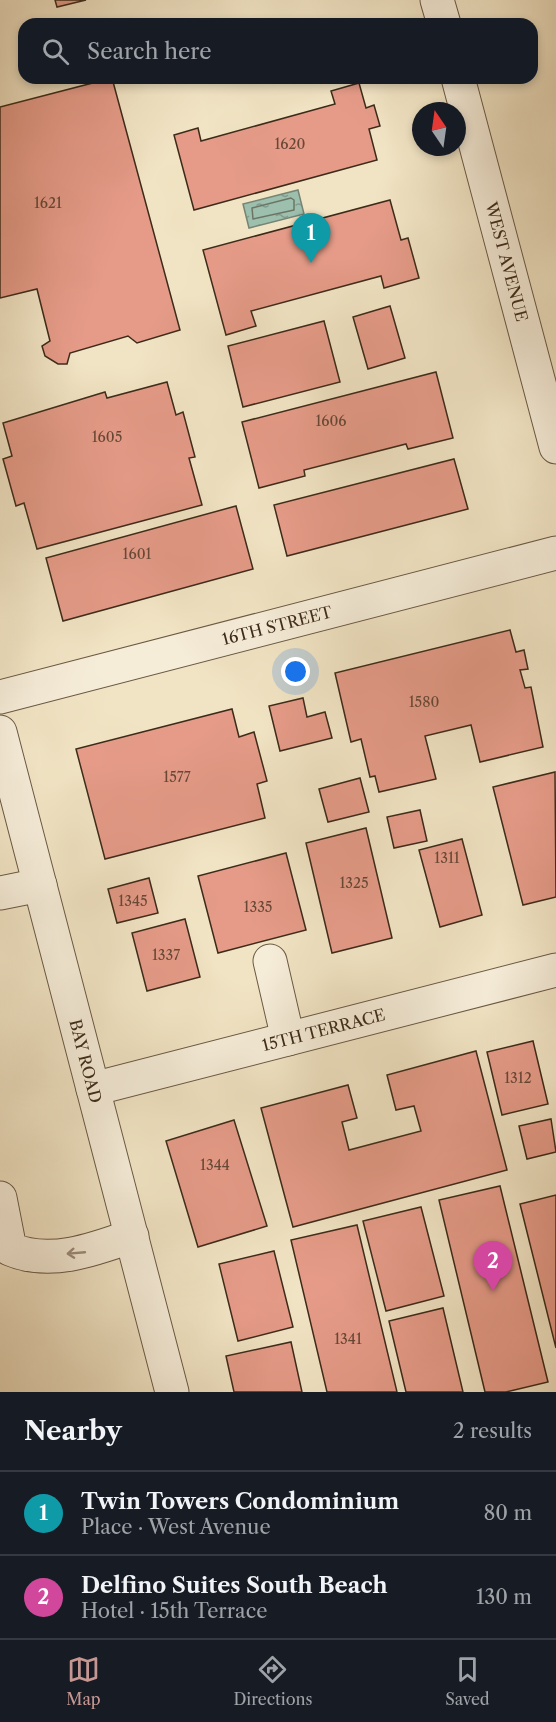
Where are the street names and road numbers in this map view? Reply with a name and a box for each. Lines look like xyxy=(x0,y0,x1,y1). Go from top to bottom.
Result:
street label: WEST AVENUE xyxy=(481,199,532,324)
street label: 16TH STREET xyxy=(220,601,334,649)
street label: 15TH TERRACE xyxy=(260,1004,387,1055)
street label: BAY ROAD xyxy=(65,1017,106,1105)

